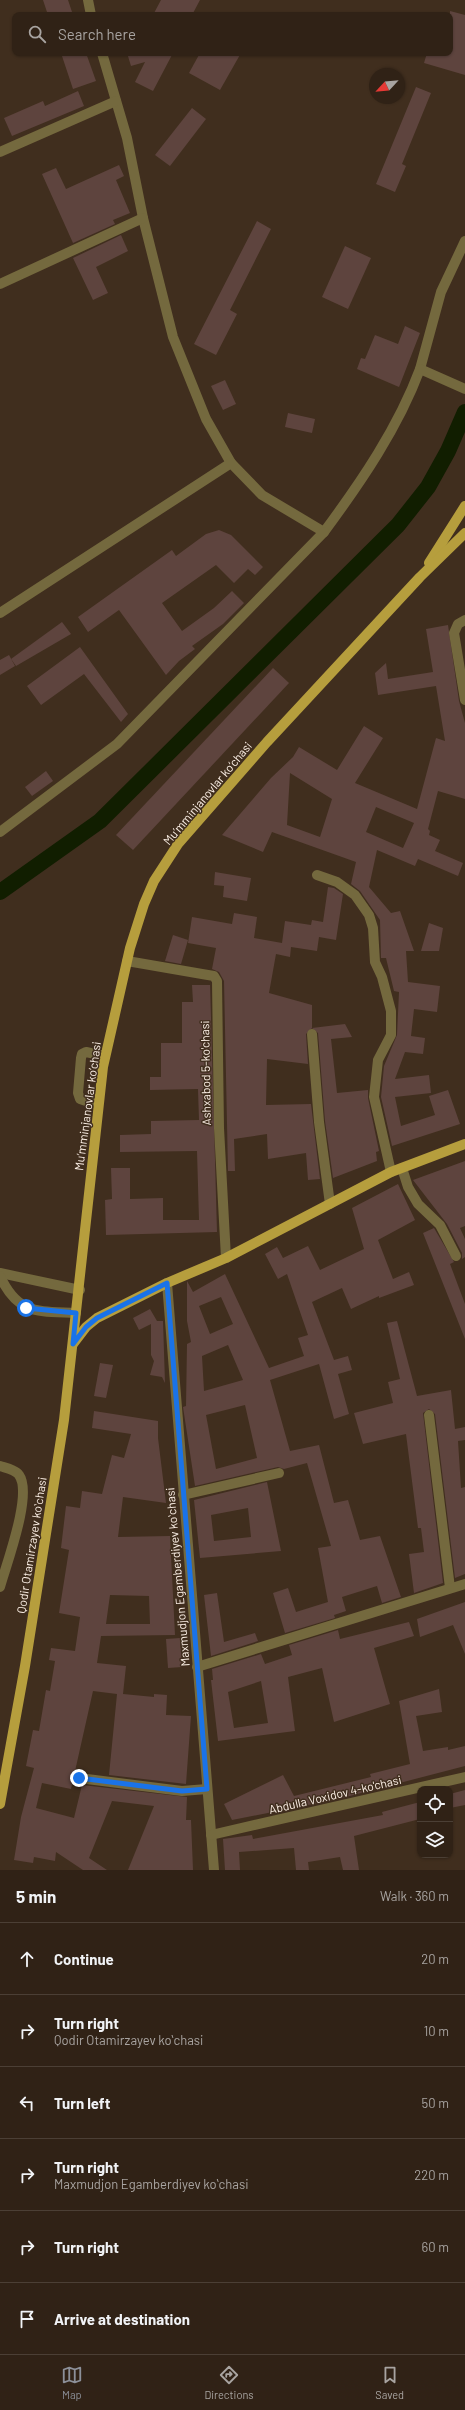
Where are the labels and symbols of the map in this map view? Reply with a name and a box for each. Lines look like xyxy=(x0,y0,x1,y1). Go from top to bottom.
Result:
north arrow xyxy=(369,68,405,104)
street label: Mu’mminjanovlar ko‘chasi xyxy=(160,739,254,847)
street label: Ashxabod 5-ko'chasi xyxy=(197,1020,213,1126)
street label: Mu’mminjanovlar ko‘chasi xyxy=(71,1041,103,1171)
route start xyxy=(17,1299,35,1317)
street label: Qodir Otamirzayev koʻchasi xyxy=(13,1476,49,1614)
street label: Maxmudjon Egamberdiyev koʻchasi xyxy=(162,1487,192,1667)
route end xyxy=(70,1769,88,1787)
street label: Abdulla Voxidov 4-ko'chasi xyxy=(267,1772,403,1816)

